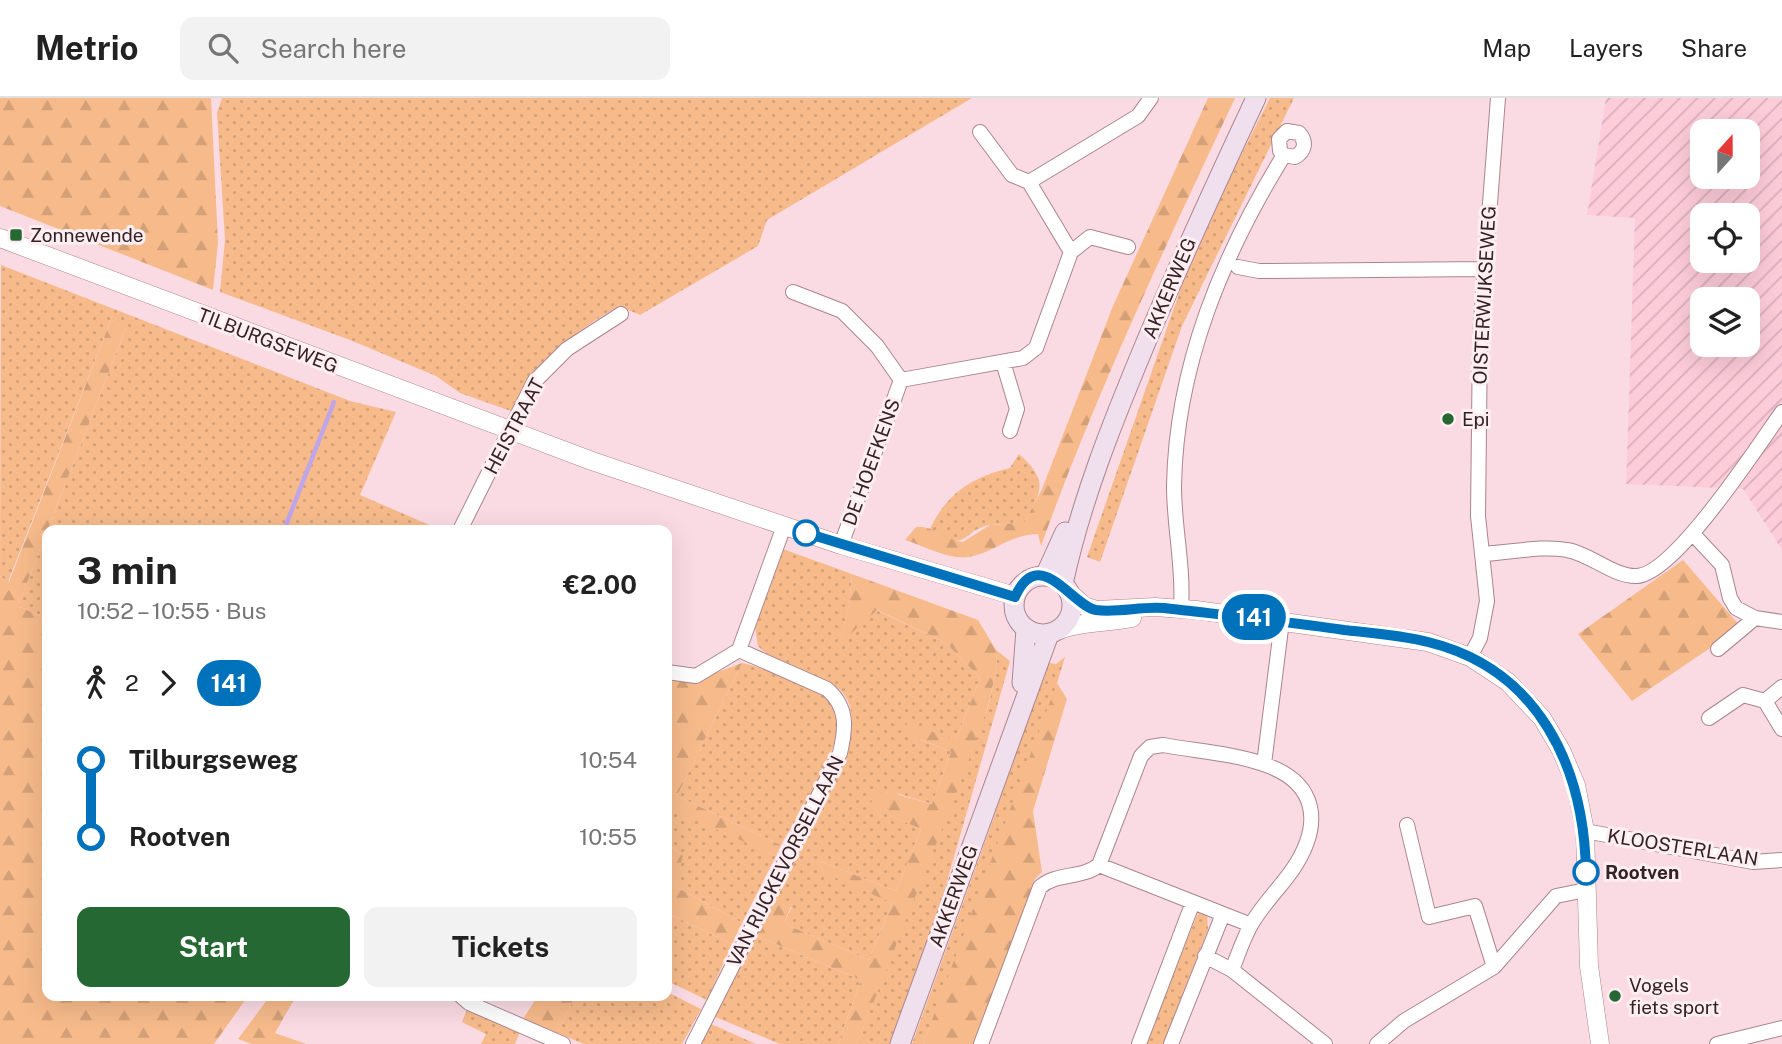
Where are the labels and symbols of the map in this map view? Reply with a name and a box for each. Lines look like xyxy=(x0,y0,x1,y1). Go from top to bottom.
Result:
north arrow xyxy=(1690,119,1760,189)
street label: OISTERWIJKSEWEG xyxy=(1468,205,1500,385)
place label: Zonnewende xyxy=(30,224,144,246)
marker: Zonnewende xyxy=(8,227,24,243)
street label: AKKERWEG xyxy=(1138,234,1200,342)
street label: TILBURGSEWEG xyxy=(195,303,341,377)
street label: HEISTRAAT xyxy=(480,374,548,478)
street label: DE HOEFKENS xyxy=(838,396,904,528)
place label: Epi xyxy=(1462,408,1490,430)
marker: Epi xyxy=(1440,411,1456,427)
unlabelled marker xyxy=(793,520,819,546)
line badge: 141 xyxy=(1214,594,1294,640)
street label: VAN RIJCKEVORSELLAAN xyxy=(722,752,848,970)
street label: KLOOSTERLAAN xyxy=(1606,824,1760,870)
street label: AKKERWEG xyxy=(924,842,982,950)
marker: Rootven xyxy=(1573,859,1599,885)
place label: Rootven xyxy=(1605,861,1679,883)
place label: Vogels fiets sport xyxy=(1629,974,1719,1018)
marker: Vogels fiets sport xyxy=(1607,988,1623,1004)

